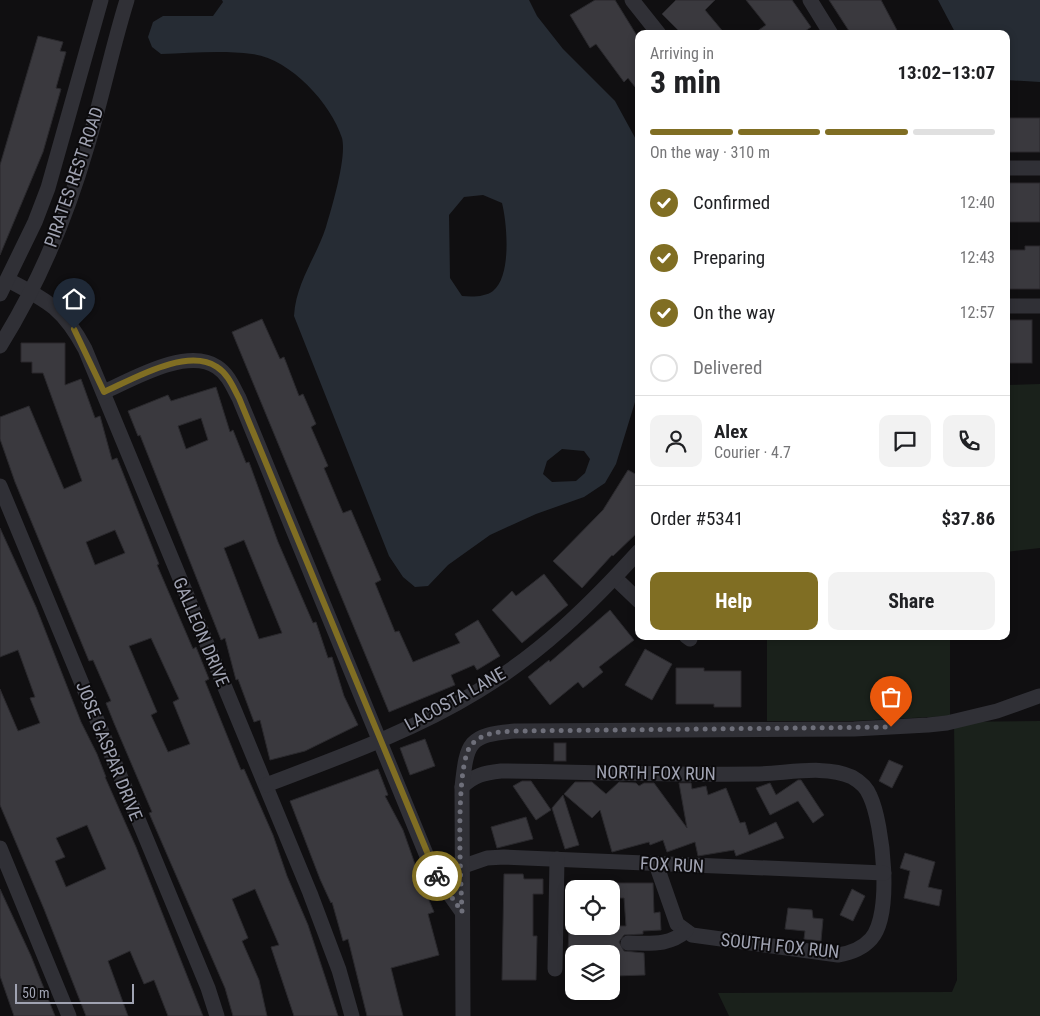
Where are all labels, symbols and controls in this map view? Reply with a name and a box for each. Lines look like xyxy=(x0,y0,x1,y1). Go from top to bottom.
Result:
text: Arriving in xyxy=(650,44,714,63)
text: 13:02–13:07 xyxy=(897,61,995,84)
text: 3 min xyxy=(650,63,721,101)
street label: PIRATES REST ROAD xyxy=(40,104,107,250)
text: On the way · 310 m xyxy=(650,143,770,162)
icon: check xyxy=(650,189,678,217)
text: Confirmed xyxy=(693,191,770,214)
text: 12:40 xyxy=(960,193,995,212)
icon: check xyxy=(650,244,678,272)
text: Preparing xyxy=(693,246,765,269)
text: 12:43 xyxy=(960,248,995,267)
pin xyxy=(53,278,95,329)
icon: home xyxy=(60,285,88,313)
icon: check xyxy=(650,299,678,327)
text: On the way xyxy=(693,301,775,324)
text: 12:57 xyxy=(960,303,995,322)
text: Delivered xyxy=(693,356,762,379)
button: person xyxy=(650,415,702,467)
button: chat xyxy=(879,415,931,467)
button: phone xyxy=(943,415,995,467)
text: Alex xyxy=(714,420,748,443)
text: Courier · 4.7 xyxy=(714,443,791,462)
text: Order #5341 xyxy=(650,507,743,530)
text: $37.86 xyxy=(941,507,995,530)
button: Help xyxy=(650,572,818,630)
button: Share xyxy=(828,572,995,630)
street label: GALLEON DRIVE xyxy=(169,574,234,690)
street label: LACOSTA LANE xyxy=(401,662,509,735)
pin xyxy=(870,676,912,727)
street label: JOSE GASPAR DRIVE xyxy=(72,678,147,824)
icon: bag xyxy=(877,683,905,711)
street label: NORTH FOX RUN xyxy=(596,761,716,784)
courier xyxy=(412,851,462,901)
street label: FOX RUN xyxy=(639,852,705,877)
icon: bike xyxy=(423,862,451,890)
map controls xyxy=(565,880,620,1000)
button: locate xyxy=(565,880,620,935)
street label: SOUTH FOX RUN xyxy=(720,929,840,962)
button: layers xyxy=(565,945,620,1000)
scale bar xyxy=(15,981,134,1004)
text: 50 m xyxy=(22,985,50,1001)

